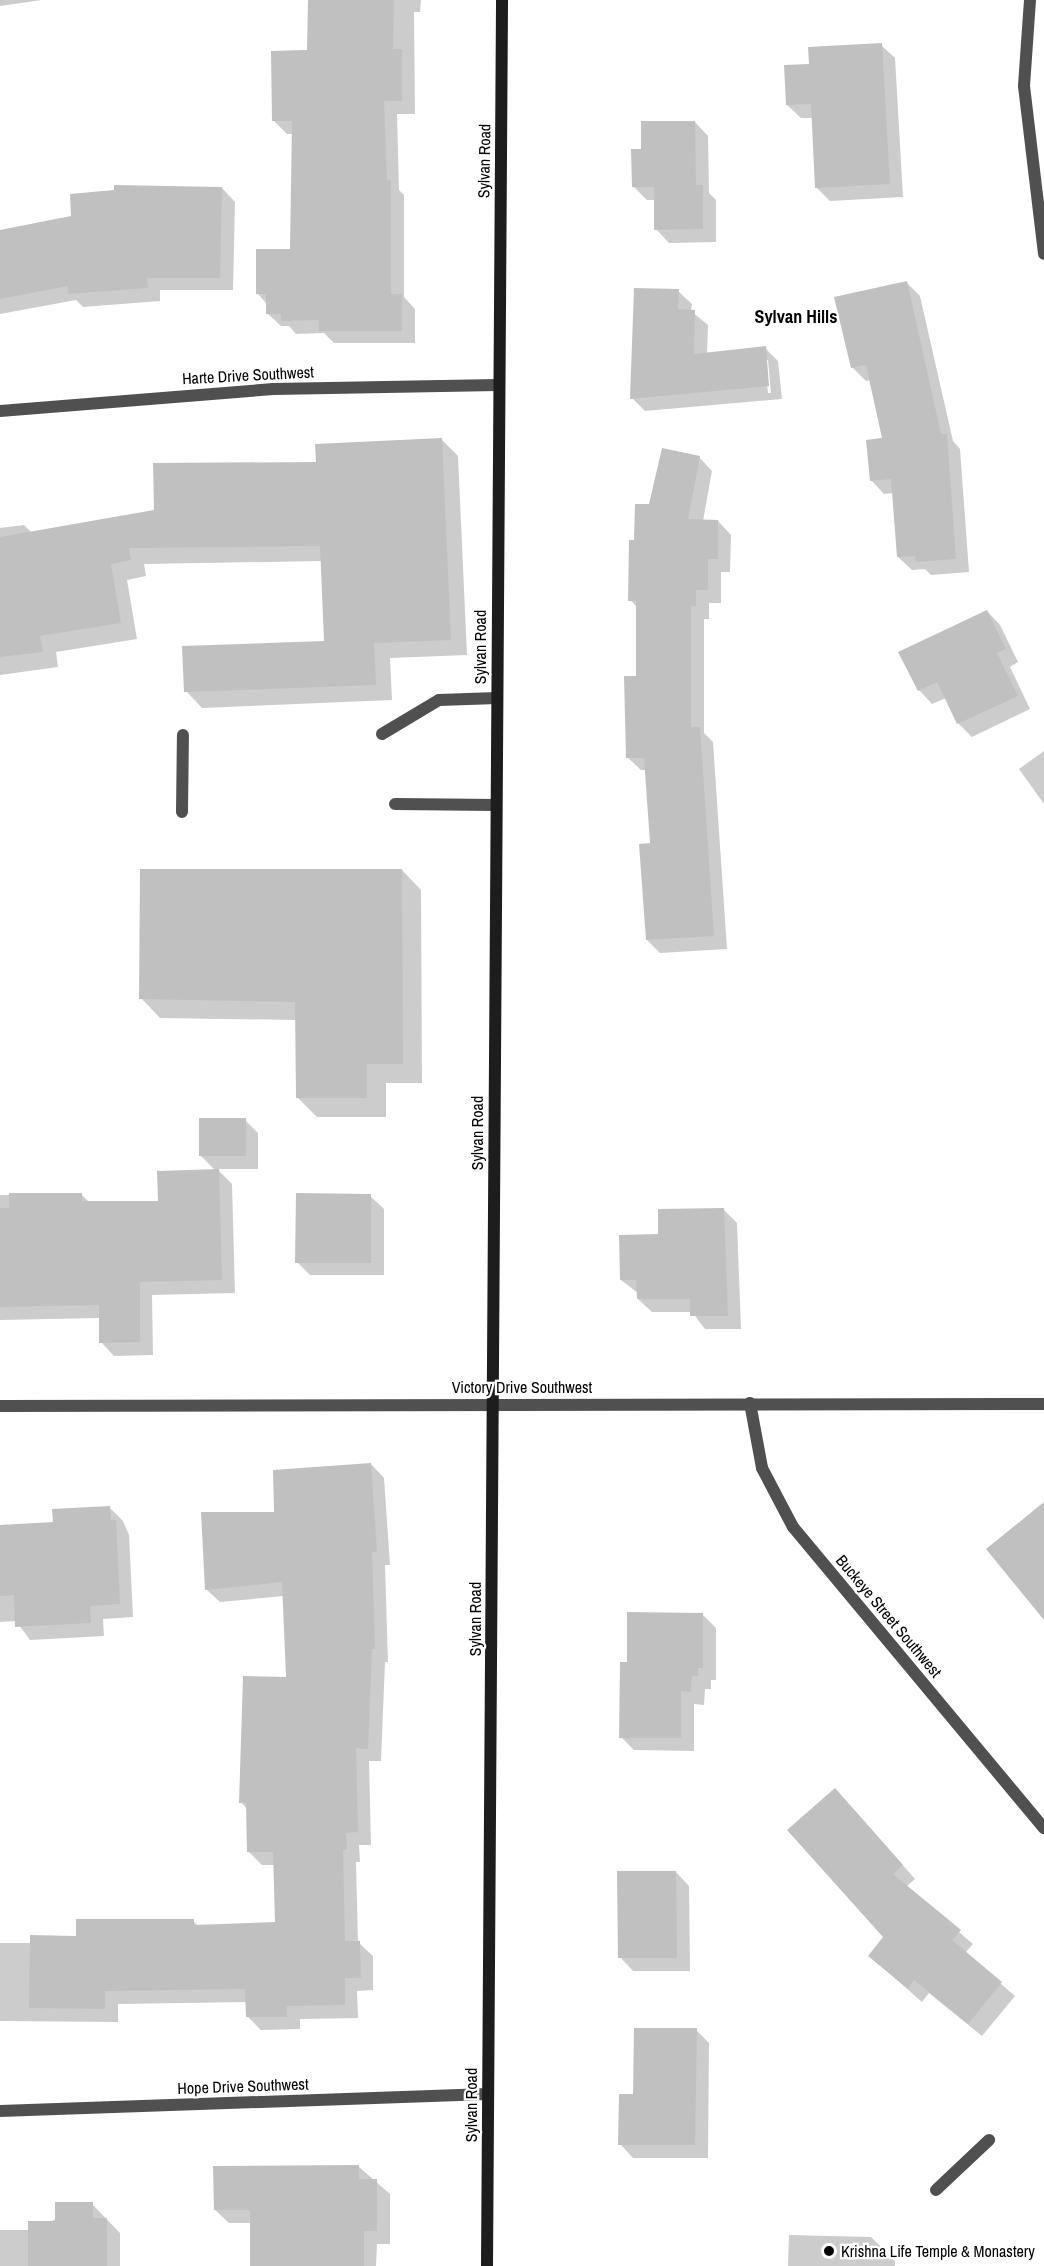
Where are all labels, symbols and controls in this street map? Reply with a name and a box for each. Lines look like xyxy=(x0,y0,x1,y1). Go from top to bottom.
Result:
street label: Sylvan Road xyxy=(474,124,494,198)
district label: Sylvan Hills xyxy=(755,306,837,328)
street label: Harte Drive Southwest xyxy=(182,362,314,388)
street label: Sylvan Road xyxy=(470,610,490,684)
street label: Sylvan Road xyxy=(467,1096,487,1170)
street label: Victory Drive Southwest xyxy=(452,1377,592,1397)
street label: Buckeye Street Southwest xyxy=(832,1551,946,1681)
street label: Sylvan Road xyxy=(465,1582,485,1656)
street label: Sylvan Road xyxy=(461,2068,481,2142)
street label: Hope Drive Southwest xyxy=(177,2074,309,2098)
place label: Krishna Life Temple & Monastery xyxy=(841,2241,1035,2261)
marker: Krishna Life Temple & Monastery xyxy=(822,2244,836,2258)

